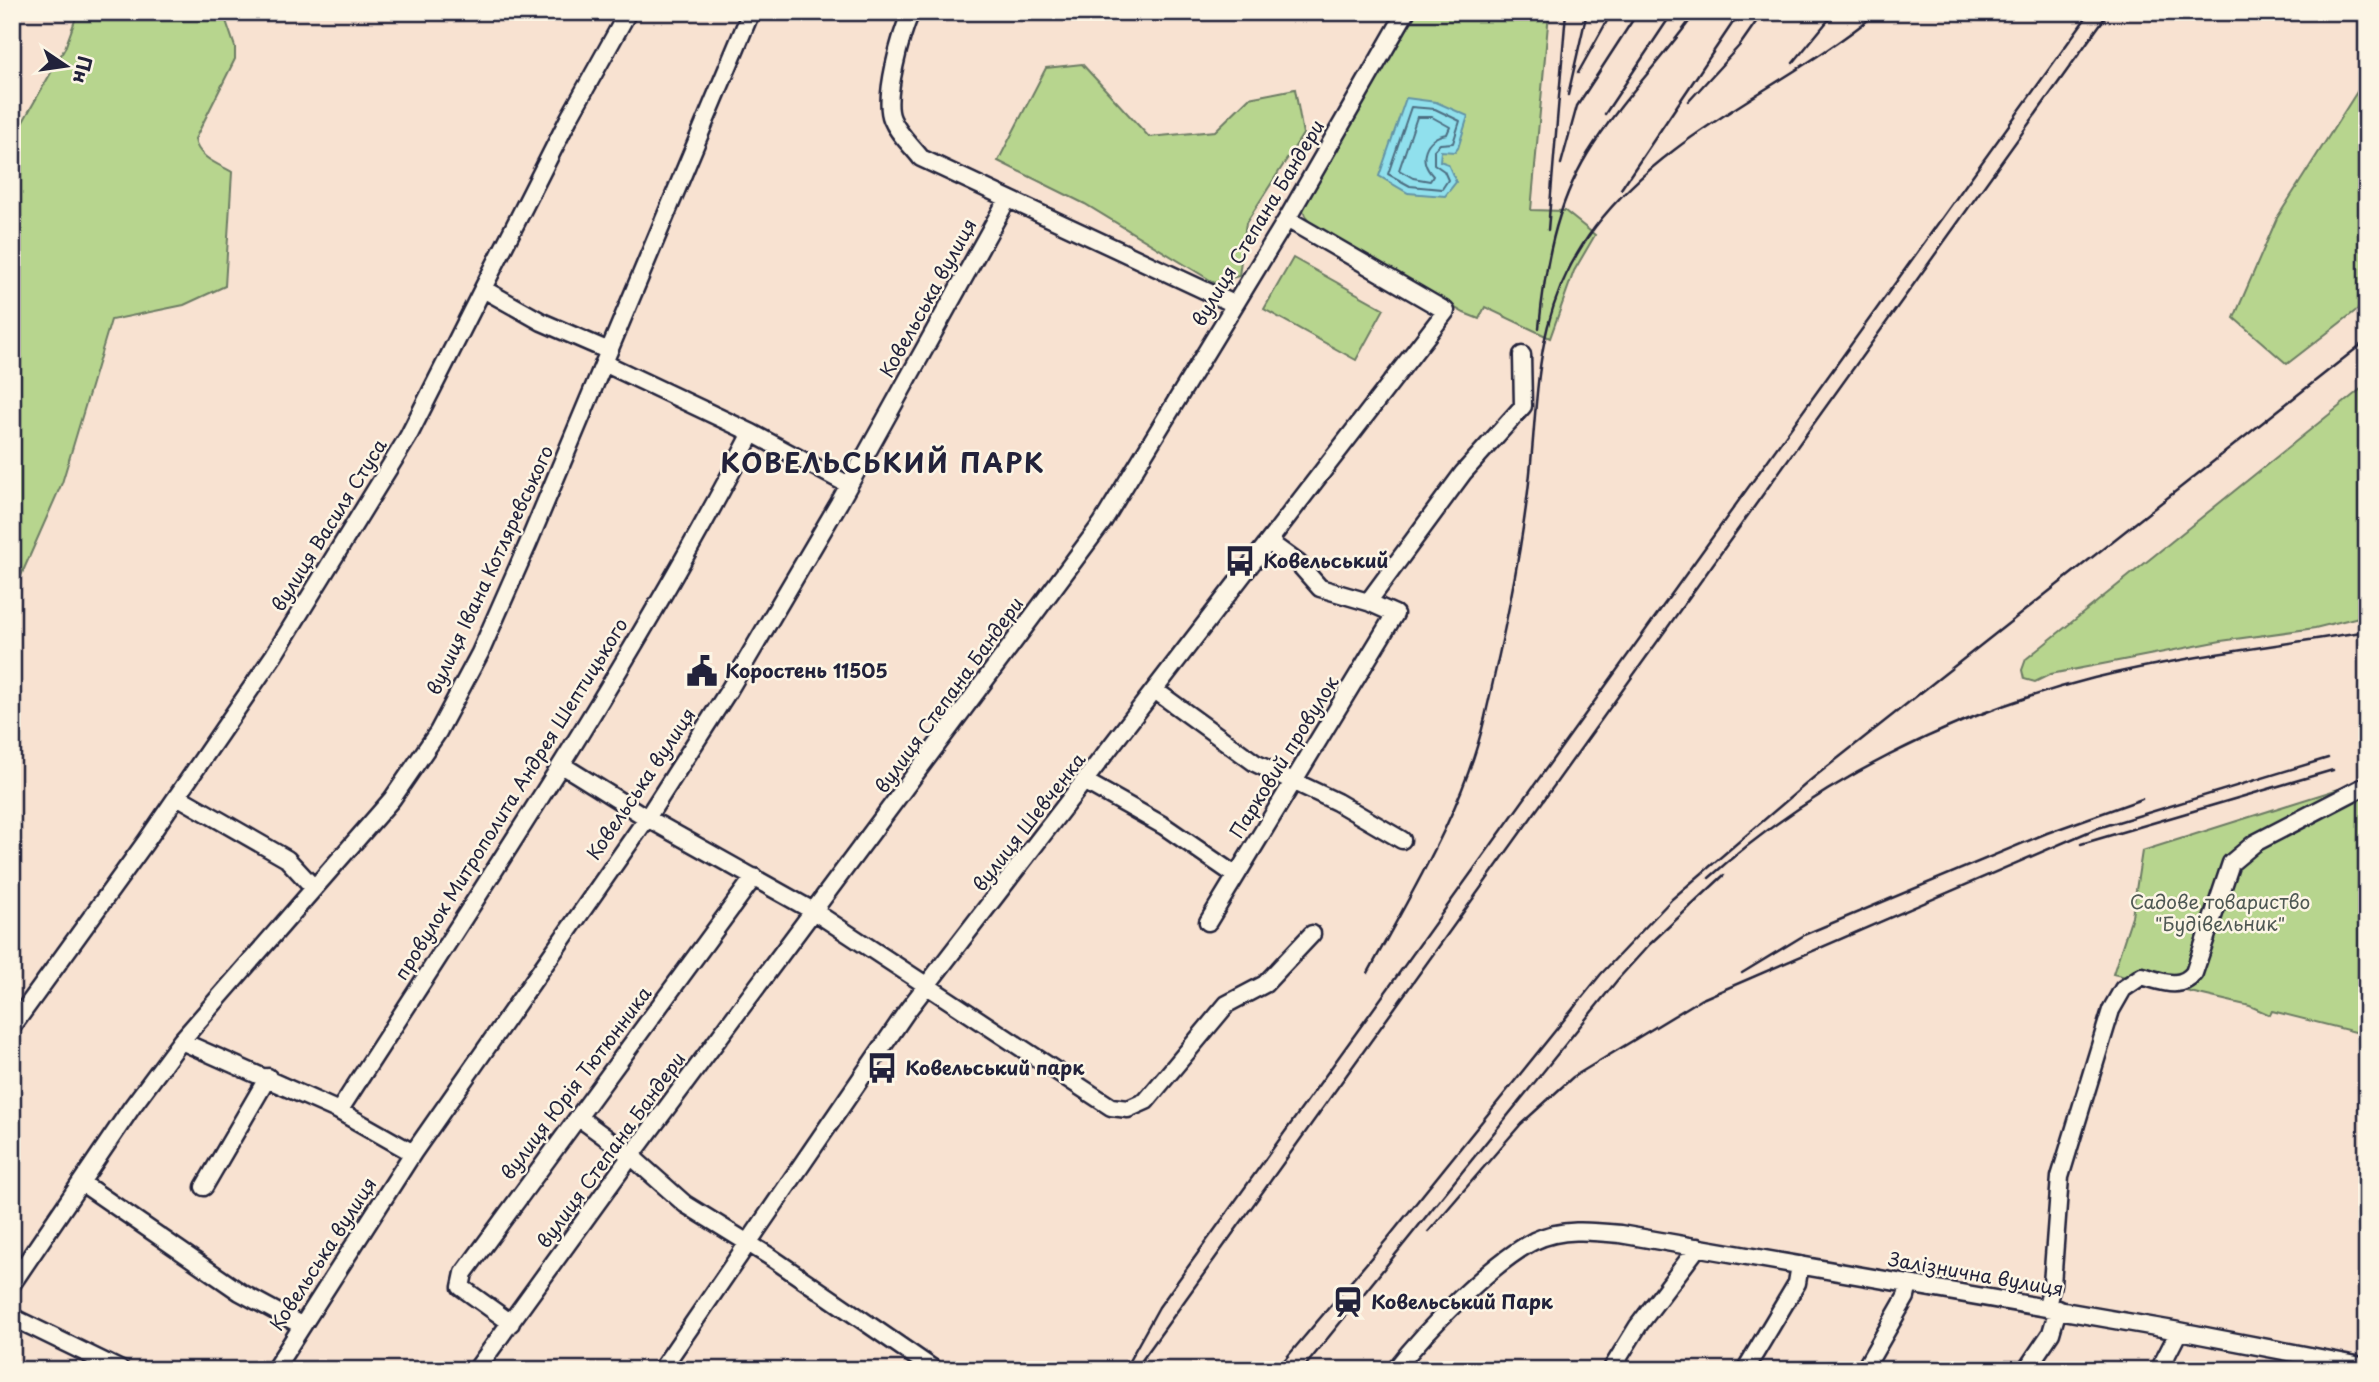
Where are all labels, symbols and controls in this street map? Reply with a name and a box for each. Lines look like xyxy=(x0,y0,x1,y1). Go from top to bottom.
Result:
north arrow xyxy=(32,32,102,102)
text: Пн xyxy=(67,53,100,87)
street label: вулиця Степана Бандери xyxy=(1184,114,1330,331)
street label: Ковельська вулиця xyxy=(872,213,983,382)
street label: вулиця Василя Стуса xyxy=(264,433,393,616)
street label: вулиця Івана Котляревського xyxy=(419,440,559,699)
district label: КОВЕЛЬСЬКИЙ ПАРК xyxy=(721,443,1045,482)
bus stop icon: Ковельський xyxy=(1223,544,1257,578)
place label: Ковельський xyxy=(1263,546,1388,574)
street label: вулиця Степана Бандери xyxy=(867,590,1029,798)
street label: провулок Митрополита Андрея Шептицького xyxy=(386,612,634,985)
public building icon: Коростень 11505 xyxy=(685,654,719,688)
place label: Коростень 11505 xyxy=(725,656,888,684)
street label: Парковий провулок xyxy=(1222,669,1345,843)
street label: Ковельська вулиця xyxy=(579,702,702,865)
street label: вулиця Шевченка xyxy=(965,746,1091,897)
park label: Садове товариство "Будівельник" xyxy=(2130,887,2310,937)
street label: вулиця Юрія Тютюнника xyxy=(493,980,657,1185)
street label: вулиця Степана Бандери xyxy=(529,1045,691,1253)
bus stop icon: Ковельський парк xyxy=(865,1051,899,1085)
place label: Ковельський парк xyxy=(905,1053,1085,1081)
street label: Ковельська вулиця xyxy=(262,1171,382,1336)
street label: Залізнична вулиця xyxy=(1886,1244,2066,1302)
station icon: Ковельський Парк xyxy=(1331,1285,1365,1319)
place label: Ковельський Парк xyxy=(1371,1287,1554,1315)

